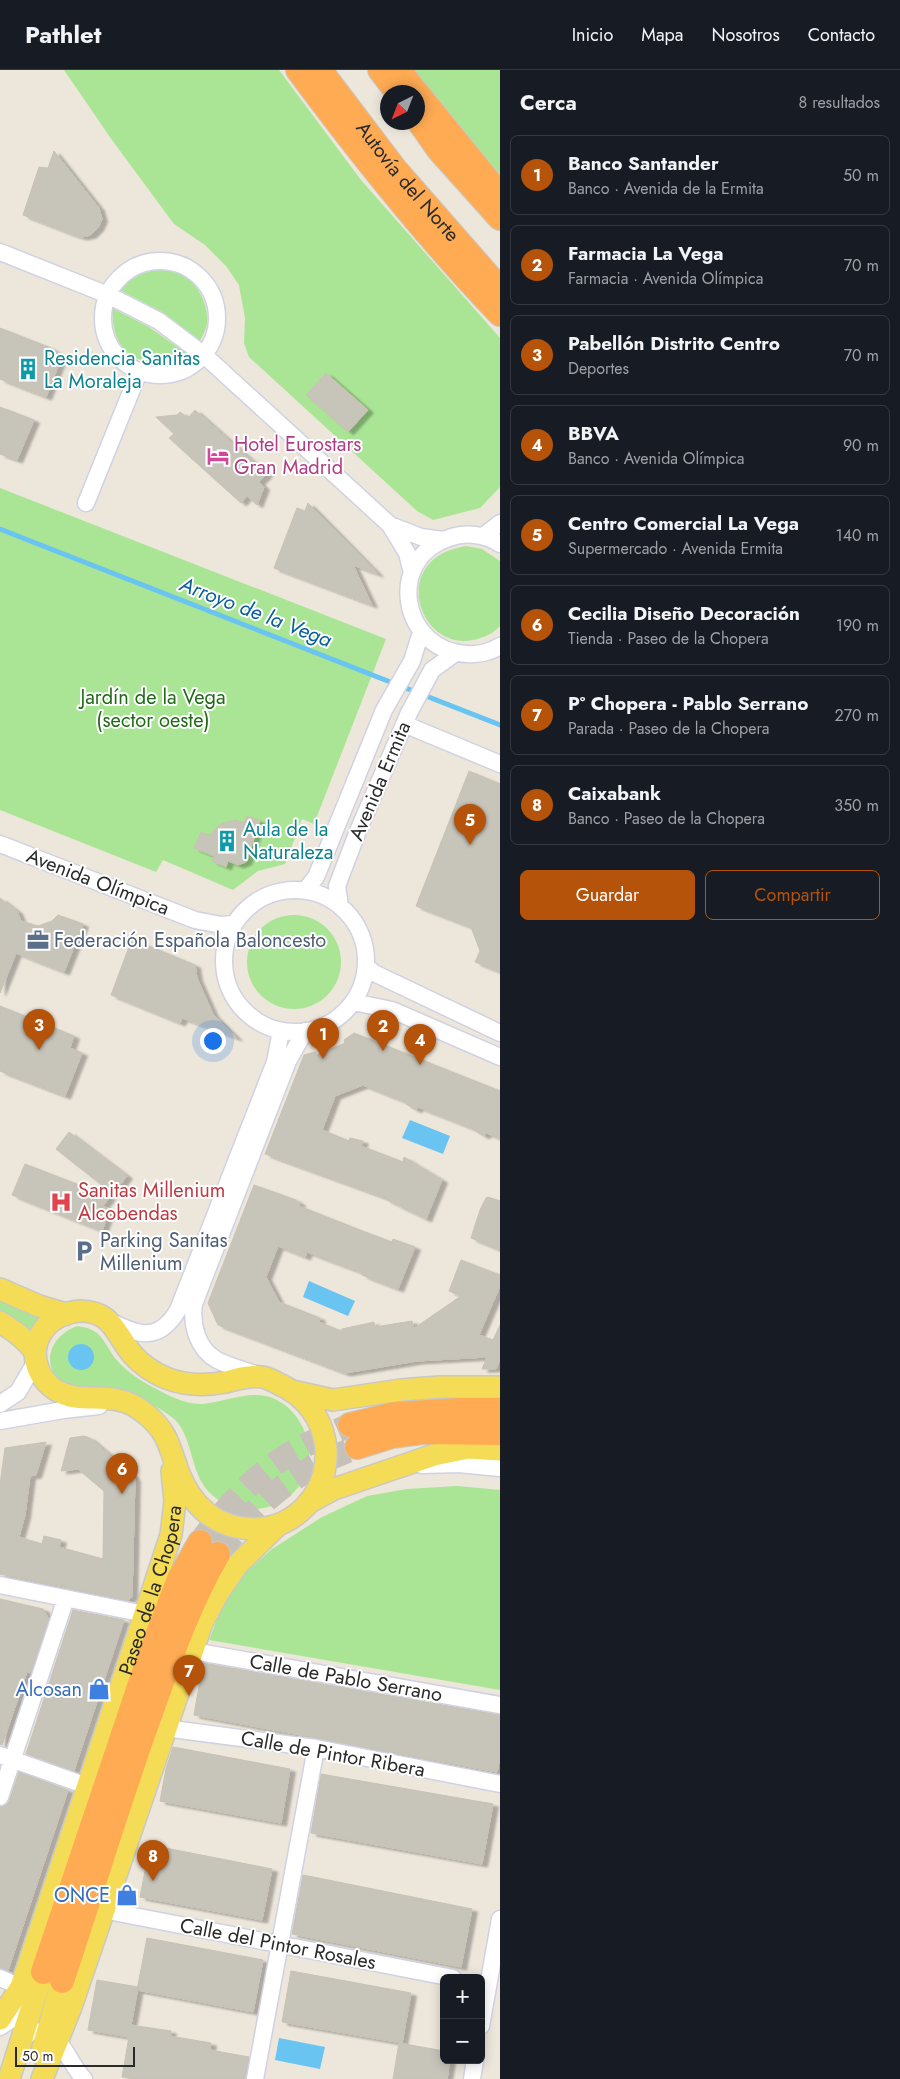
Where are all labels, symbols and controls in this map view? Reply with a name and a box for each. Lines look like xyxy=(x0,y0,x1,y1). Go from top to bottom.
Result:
text: Pathlet xyxy=(25,17,101,52)
text: Inicio xyxy=(572,22,613,48)
text: Mapa xyxy=(641,22,683,48)
text: Nosotros xyxy=(711,22,780,48)
text: Contacto xyxy=(808,22,875,48)
north arrow xyxy=(380,85,425,130)
text: Cerca xyxy=(520,88,577,118)
text: 8 resultados xyxy=(799,91,880,114)
street label: Autovía del Norte xyxy=(349,115,467,248)
text: Banco Santander xyxy=(568,150,719,177)
text: 1 xyxy=(533,164,541,187)
text: 50 m xyxy=(843,164,879,187)
text: Banco · Avenida de la Ermita xyxy=(568,177,764,200)
text: Farmacia La Vega xyxy=(568,240,724,267)
text: 2 xyxy=(532,254,542,277)
text: 70 m xyxy=(844,254,879,277)
text: Farmacia · Avenida Olímpica xyxy=(568,267,763,290)
text: Pabellón Distrito Centro xyxy=(568,330,780,357)
place label: Residencia Sanitas La Moraleja xyxy=(44,344,200,396)
text: 3 xyxy=(532,344,542,367)
text: 70 m xyxy=(844,344,879,367)
building icon: Residencia Sanitas La Moraleja xyxy=(15,356,41,382)
text: Deportes xyxy=(568,357,629,380)
text: BBVA xyxy=(568,420,619,447)
place label: Hotel Eurostars Gran Madrid xyxy=(234,430,361,482)
text: 4 xyxy=(531,434,543,457)
text: 90 m xyxy=(843,434,879,457)
hotel icon: Hotel Eurostars Gran Madrid xyxy=(205,443,231,469)
text: Banco · Avenida Olímpica xyxy=(568,447,744,470)
text: Centro Comercial La Vega xyxy=(568,510,799,537)
text: 5 xyxy=(532,524,542,547)
text: 140 m xyxy=(836,524,879,547)
text: Supermercado · Avenida Ermita xyxy=(568,537,783,560)
water label: Arroyo de la Vega xyxy=(175,569,337,655)
text: Cecilia Diseño Decoración xyxy=(568,600,800,627)
text: 6 xyxy=(532,614,542,637)
text: 190 m xyxy=(836,614,879,637)
text: Tienda · Paseo de la Chopera xyxy=(568,627,769,650)
park label: Jardín de la Vega (sector oeste) xyxy=(77,683,226,735)
text: Pº Chopera - Pablo Serrano xyxy=(568,690,808,717)
text: 7 xyxy=(532,704,542,727)
text: 270 m xyxy=(835,704,879,727)
street label: Avenida Ermita xyxy=(342,717,418,845)
text: Parada · Paseo de la Chopera xyxy=(568,717,770,740)
text: Caixabank xyxy=(568,780,661,807)
text: 8 xyxy=(532,794,542,817)
text: 350 m xyxy=(834,794,879,817)
pin: 5 xyxy=(454,804,486,845)
text: Banco · Paseo de la Chopera xyxy=(568,807,765,830)
place label: Aula de la Naturaleza xyxy=(243,815,333,867)
building icon: Aula de la Naturaleza xyxy=(214,828,240,854)
street label: Avenida Olímpica xyxy=(22,841,174,923)
button: Guardar xyxy=(520,870,695,920)
button: Compartir xyxy=(705,870,880,920)
place label: Federación Española Baloncesto xyxy=(54,926,326,955)
office icon: Federación Española Baloncesto xyxy=(25,927,51,953)
pin: 3 xyxy=(23,1009,55,1050)
pin: 2 xyxy=(367,1010,399,1051)
pin: 1 xyxy=(307,1018,339,1059)
pin: 4 xyxy=(404,1024,436,1065)
your location xyxy=(200,1028,226,1054)
place label: Sanitas Millenium Alcobendas xyxy=(78,1176,225,1228)
hospital icon: Sanitas Millenium Alcobendas xyxy=(48,1189,74,1215)
place label: Parking Sanitas Millenium xyxy=(100,1226,228,1278)
parking icon: Parking Sanitas Millenium xyxy=(71,1238,97,1264)
pin: 6 xyxy=(106,1453,138,1494)
street label: Paseo de la Chopera xyxy=(111,1504,189,1679)
street label: Calle de Pablo Serrano xyxy=(247,1647,445,1709)
pin: 7 xyxy=(173,1655,205,1696)
place label: Alcosan xyxy=(16,1675,82,1704)
shop icon: Alcosan xyxy=(86,1676,112,1702)
street label: Calle de Pintor Ribera xyxy=(239,1724,427,1784)
pin: 8 xyxy=(137,1840,169,1881)
place label: ONCE xyxy=(54,1881,110,1910)
shop icon: ONCE xyxy=(114,1882,140,1908)
street label: Calle del Pintor Rosales xyxy=(178,1911,378,1977)
map controls xyxy=(440,1974,485,2064)
button: + xyxy=(440,1974,485,2019)
button: − xyxy=(440,2019,485,2064)
scale bar xyxy=(15,2044,135,2067)
text: 50 m xyxy=(22,2046,53,2066)

